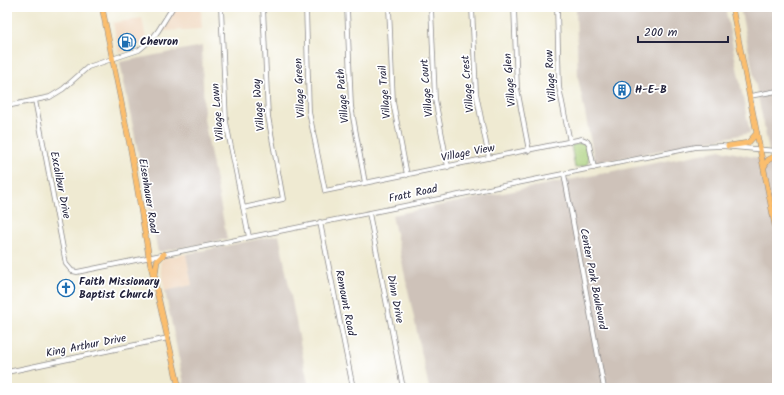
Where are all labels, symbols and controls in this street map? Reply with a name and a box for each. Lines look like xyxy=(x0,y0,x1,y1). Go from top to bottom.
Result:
scale bar xyxy=(638,18,728,44)
text: 200 m xyxy=(644,23,678,42)
fuel station icon: Chevron xyxy=(117,32,137,52)
place label: Chevron xyxy=(140,33,178,51)
street label: Village Row xyxy=(540,49,562,103)
street label: Village Glen xyxy=(499,52,521,108)
street label: Village Crest xyxy=(456,54,479,114)
street label: Village Court xyxy=(415,57,439,118)
street label: Village Green xyxy=(289,58,311,118)
street label: Village Trail xyxy=(374,64,396,119)
street label: Village Path xyxy=(332,68,354,124)
street label: Village Way xyxy=(248,77,270,132)
building icon: H-E-B xyxy=(612,80,632,100)
place label: H-E-B xyxy=(635,81,667,99)
street label: Village Lawn xyxy=(206,82,229,142)
street label: Village View xyxy=(440,139,497,167)
street label: Excalibur Drive xyxy=(45,150,75,220)
street label: Eisenhauer Road xyxy=(133,157,163,235)
street label: Fratt Road xyxy=(387,180,440,208)
street label: Center Park Boulevard xyxy=(574,227,612,332)
street label: Remount Road xyxy=(330,268,360,338)
place label: Faith Missionary Baptist Church xyxy=(79,273,160,304)
street label: Dinn Drive xyxy=(382,273,408,325)
church icon: Faith Missionary Baptist Church xyxy=(56,278,76,298)
street label: King Arthur Drive xyxy=(44,329,128,363)

